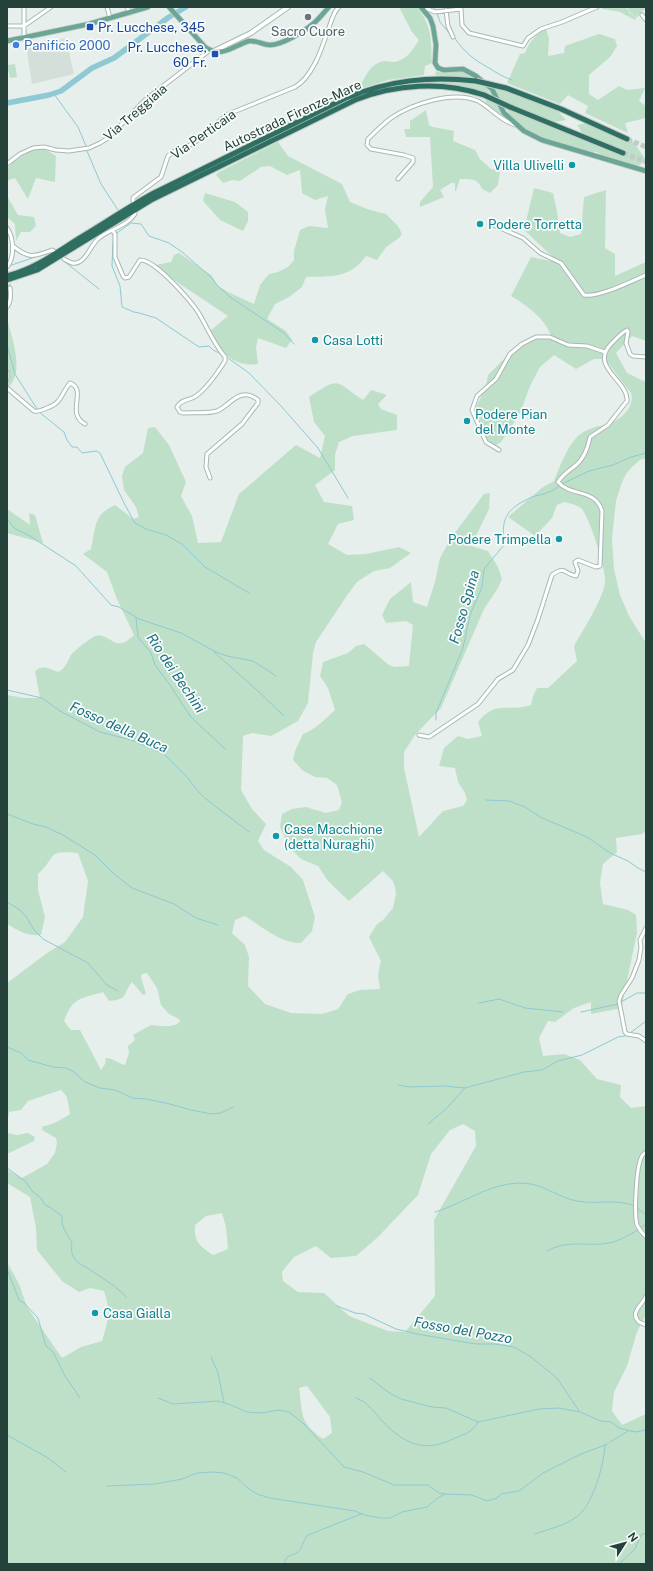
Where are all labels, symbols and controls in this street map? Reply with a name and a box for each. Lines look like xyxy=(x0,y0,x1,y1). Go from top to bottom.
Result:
marker: Sacro Cuore xyxy=(303,12,313,22)
place label: Pr. Lucchese, 345 xyxy=(98,20,205,35)
marker: Pr. Lucchese, 345 xyxy=(85,22,95,32)
place label: Sacro Cuore xyxy=(271,24,345,39)
place label: Panificio 2000 xyxy=(24,38,111,53)
marker: Panificio 2000 xyxy=(11,40,21,50)
place label: Pr. Lucchese, 60 Fr. xyxy=(128,40,207,70)
marker: Pr. Lucchese, 60 Fr. xyxy=(210,49,220,59)
street label: Autostrada Firenze-Mare xyxy=(221,77,364,154)
street label: Via Treggiaia xyxy=(101,81,170,144)
street label: Via Perticaia xyxy=(168,107,239,162)
place label: Villa Ulivelli xyxy=(493,158,564,173)
marker: Villa Ulivelli xyxy=(567,160,577,170)
place label: Podere Torretta xyxy=(488,217,582,232)
marker: Podere Torretta xyxy=(475,219,485,229)
place label: Casa Lotti xyxy=(323,333,383,348)
marker: Casa Lotti xyxy=(310,335,320,345)
place label: Podere Pian del Monte xyxy=(475,407,547,437)
marker: Podere Pian del Monte xyxy=(462,416,472,426)
place label: Podere Trimpella xyxy=(448,532,551,547)
marker: Podere Trimpella xyxy=(554,534,564,544)
water label: Fosso Spina xyxy=(446,568,482,646)
water label: Rio dei Bechini xyxy=(144,630,209,716)
water label: Fosso della Buca xyxy=(67,698,171,756)
place label: Case Macchione (detta Nuraghi) xyxy=(284,822,383,852)
marker: Case Macchione (detta Nuraghi) xyxy=(271,831,281,841)
place label: Casa Gialla xyxy=(103,1306,171,1321)
marker: Casa Gialla xyxy=(90,1308,100,1318)
water label: Fosso del Pozzo xyxy=(413,1313,514,1347)
north arrow xyxy=(605,1523,645,1563)
text: N xyxy=(626,1530,640,1544)

